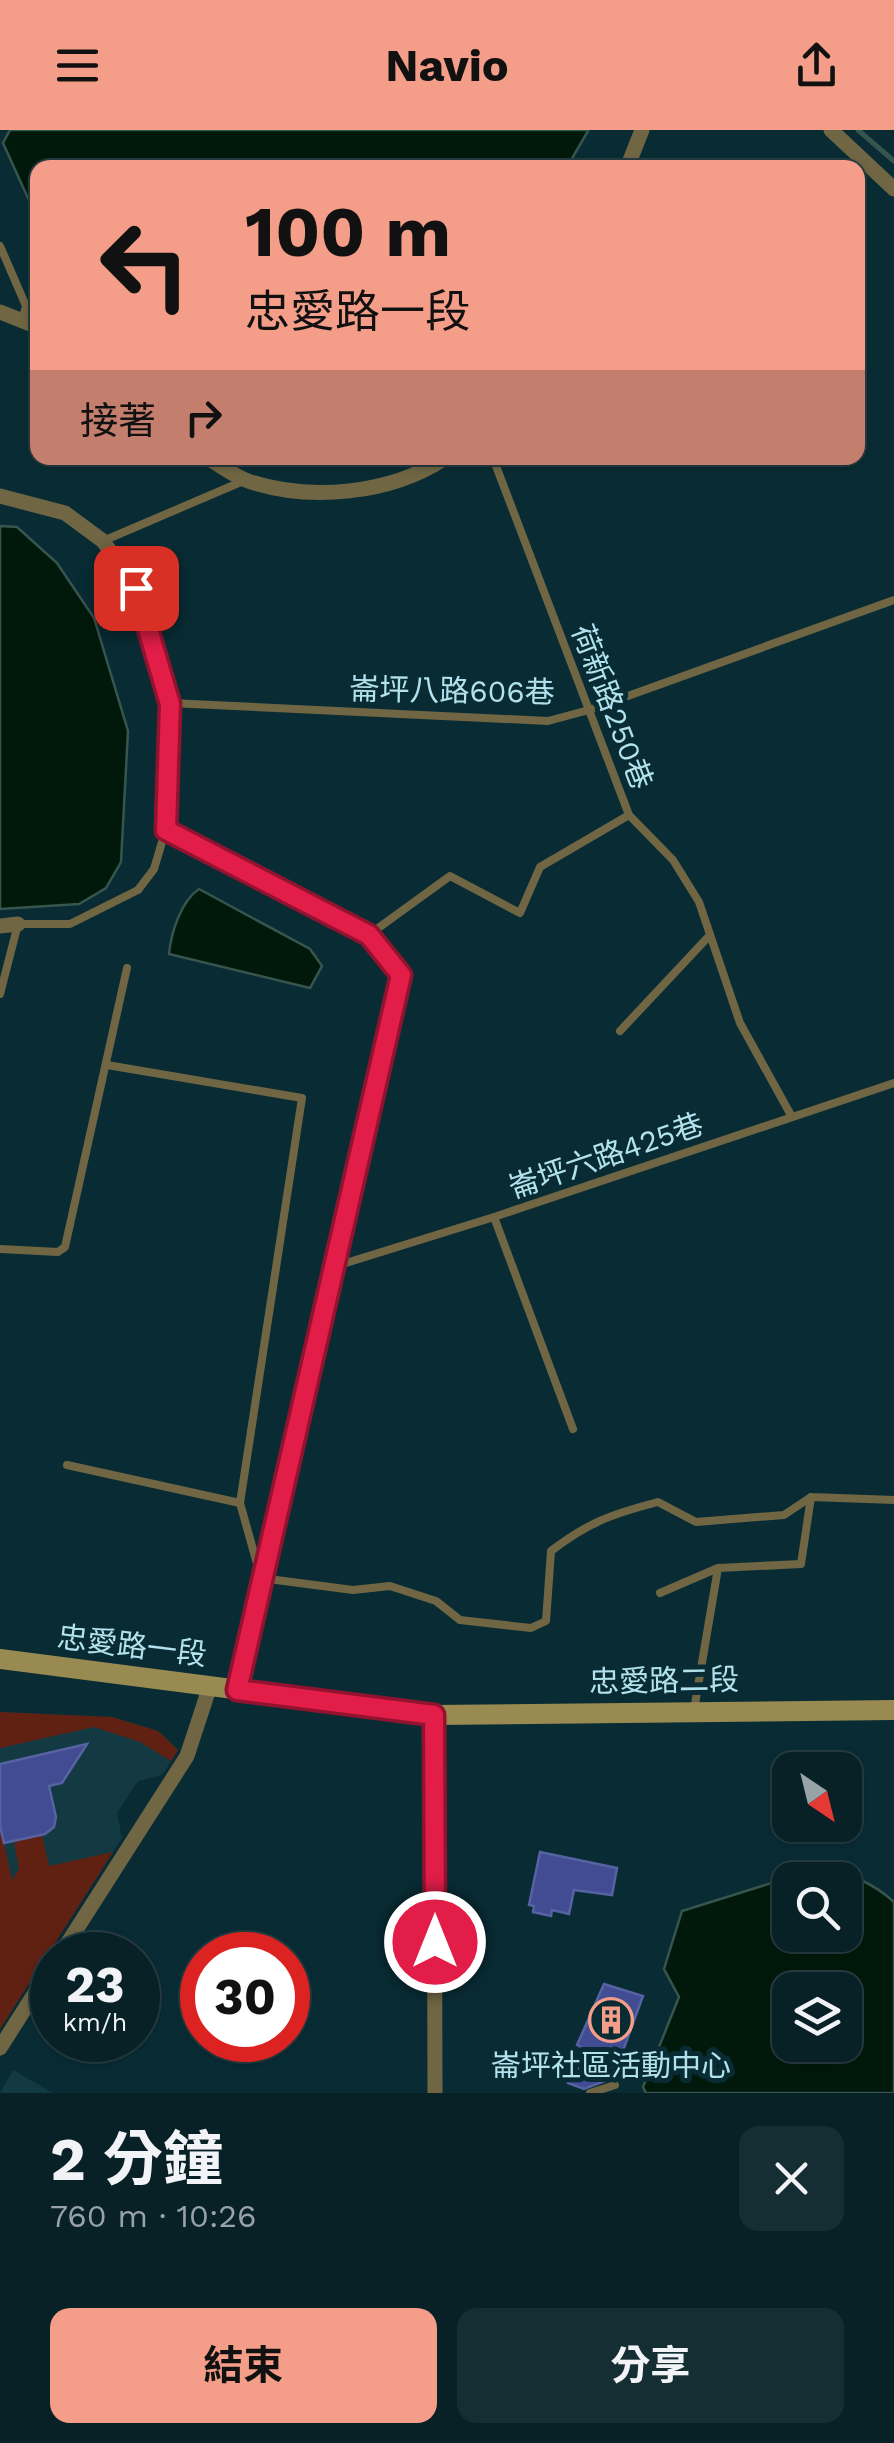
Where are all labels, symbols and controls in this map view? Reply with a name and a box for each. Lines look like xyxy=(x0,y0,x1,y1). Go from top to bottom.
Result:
icon: menu xyxy=(50,38,105,93)
icon: share xyxy=(789,38,844,93)
text: Navio xyxy=(385,39,509,92)
text: 100 m xyxy=(245,191,451,273)
icon: left xyxy=(80,200,210,330)
text: 忠愛路一段 xyxy=(245,285,470,338)
icon: right xyxy=(176,390,231,445)
text: 接著 xyxy=(80,399,156,443)
pin xyxy=(94,546,179,631)
icon: arrive xyxy=(109,561,164,616)
street label: 荷新路250巷 xyxy=(565,620,660,794)
street label: 崙坪八路606巷 xyxy=(349,671,555,710)
street label: 崙坪六路425巷 xyxy=(504,1106,708,1205)
street label: 忠愛路一段 xyxy=(55,1619,209,1672)
street label: 忠愛路二段 xyxy=(589,1662,739,1699)
north arrow xyxy=(772,1752,862,1842)
map controls xyxy=(772,1752,862,2062)
button: search xyxy=(772,1862,862,1952)
position arrow xyxy=(383,1890,487,1994)
speed limit sign: 30 xyxy=(180,1932,310,2062)
text: 23 xyxy=(65,1955,125,2014)
button: layers xyxy=(772,1972,862,2062)
building icon: 崙坪社區活動中心 xyxy=(588,1997,634,2043)
text: km/h xyxy=(63,2008,127,2037)
place label: 崙坪社區活動中心 xyxy=(491,2048,731,2083)
text: 2 分鐘 xyxy=(50,2124,223,2195)
button: close xyxy=(739,2126,844,2231)
text: 760 m · 10:26 xyxy=(50,2197,256,2235)
button: 結束 xyxy=(50,2308,437,2423)
button: 分享 xyxy=(457,2308,844,2423)

